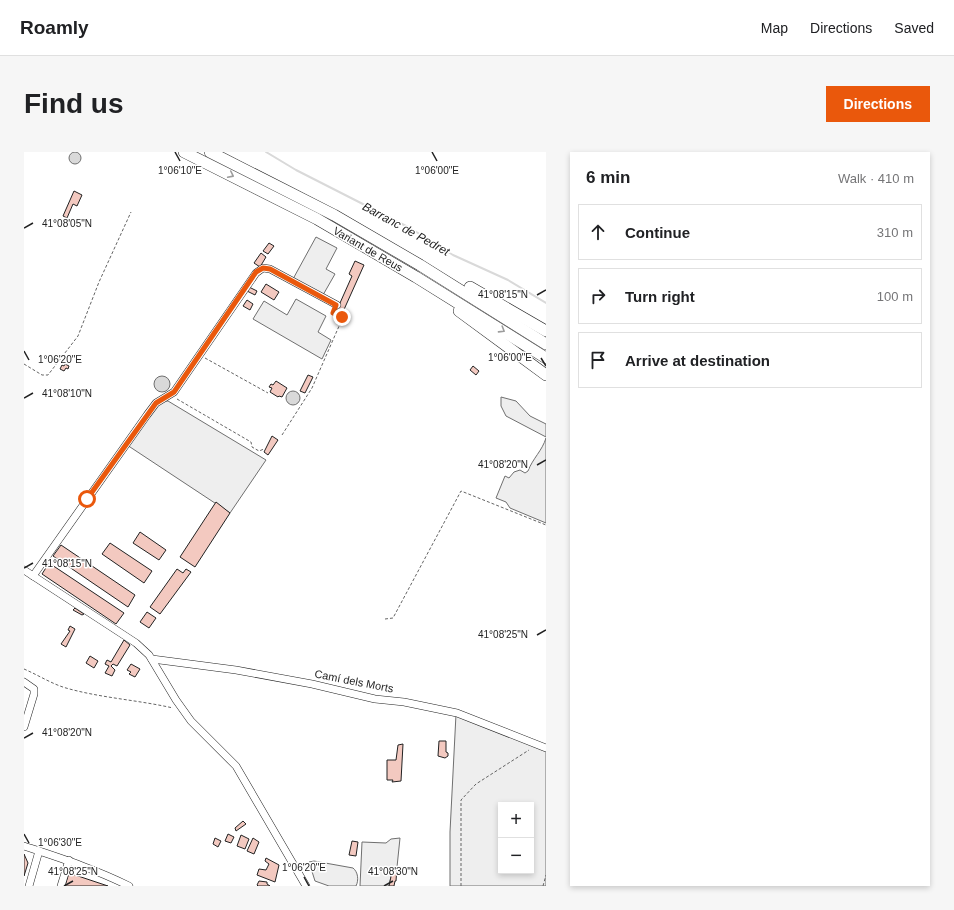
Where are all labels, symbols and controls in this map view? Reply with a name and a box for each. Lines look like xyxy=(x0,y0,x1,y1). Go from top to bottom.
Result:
text: Roamly xyxy=(20,17,89,38)
text: Map xyxy=(761,20,788,36)
text: Directions xyxy=(810,20,872,36)
text: Saved xyxy=(894,20,934,36)
button: Directions xyxy=(826,86,930,122)
text: Find us xyxy=(24,88,124,119)
text: 1°06'10"E xyxy=(158,165,202,176)
text: 1°06'00"E xyxy=(415,165,459,176)
text: 6 min xyxy=(586,168,630,187)
one-way arrow xyxy=(227,170,235,178)
text: Walk · 410 m xyxy=(838,171,914,186)
water label: Barranc de Pedret xyxy=(360,199,453,259)
text: 41°08'05"N xyxy=(42,218,92,229)
icon: ahead xyxy=(587,221,609,243)
street label: Variant de Reus xyxy=(331,224,405,274)
text: Continue xyxy=(625,224,690,241)
text: 310 m xyxy=(877,225,913,240)
icon: right xyxy=(587,285,609,307)
text: Turn right xyxy=(625,288,695,305)
text: 41°08'15"N xyxy=(478,289,528,300)
text: 100 m xyxy=(877,289,913,304)
route end xyxy=(333,308,351,326)
one-way arrow xyxy=(498,325,505,333)
icon: arrive xyxy=(587,349,609,371)
text: 1°06'00"E xyxy=(488,352,532,363)
text: Arrive at destination xyxy=(625,352,770,369)
text: 1°06'20"E xyxy=(38,354,82,365)
text: 41°08'10"N xyxy=(42,388,92,399)
text: 41°08'20"N xyxy=(478,459,528,470)
route start xyxy=(78,490,96,508)
text: 41°08'15"N xyxy=(42,558,92,569)
text: 41°08'25"N xyxy=(478,629,528,640)
street label: Camí dels Morts xyxy=(314,667,395,695)
text: 41°08'20"N xyxy=(42,727,92,738)
map controls xyxy=(498,802,534,874)
button: + xyxy=(498,802,534,838)
text: 1°06'30"E xyxy=(38,837,82,848)
button: − xyxy=(498,838,534,874)
text: 1°06'20"E xyxy=(282,862,326,873)
text: 41°08'25"N xyxy=(48,866,98,877)
text: 41°08'30"N xyxy=(368,866,418,877)

